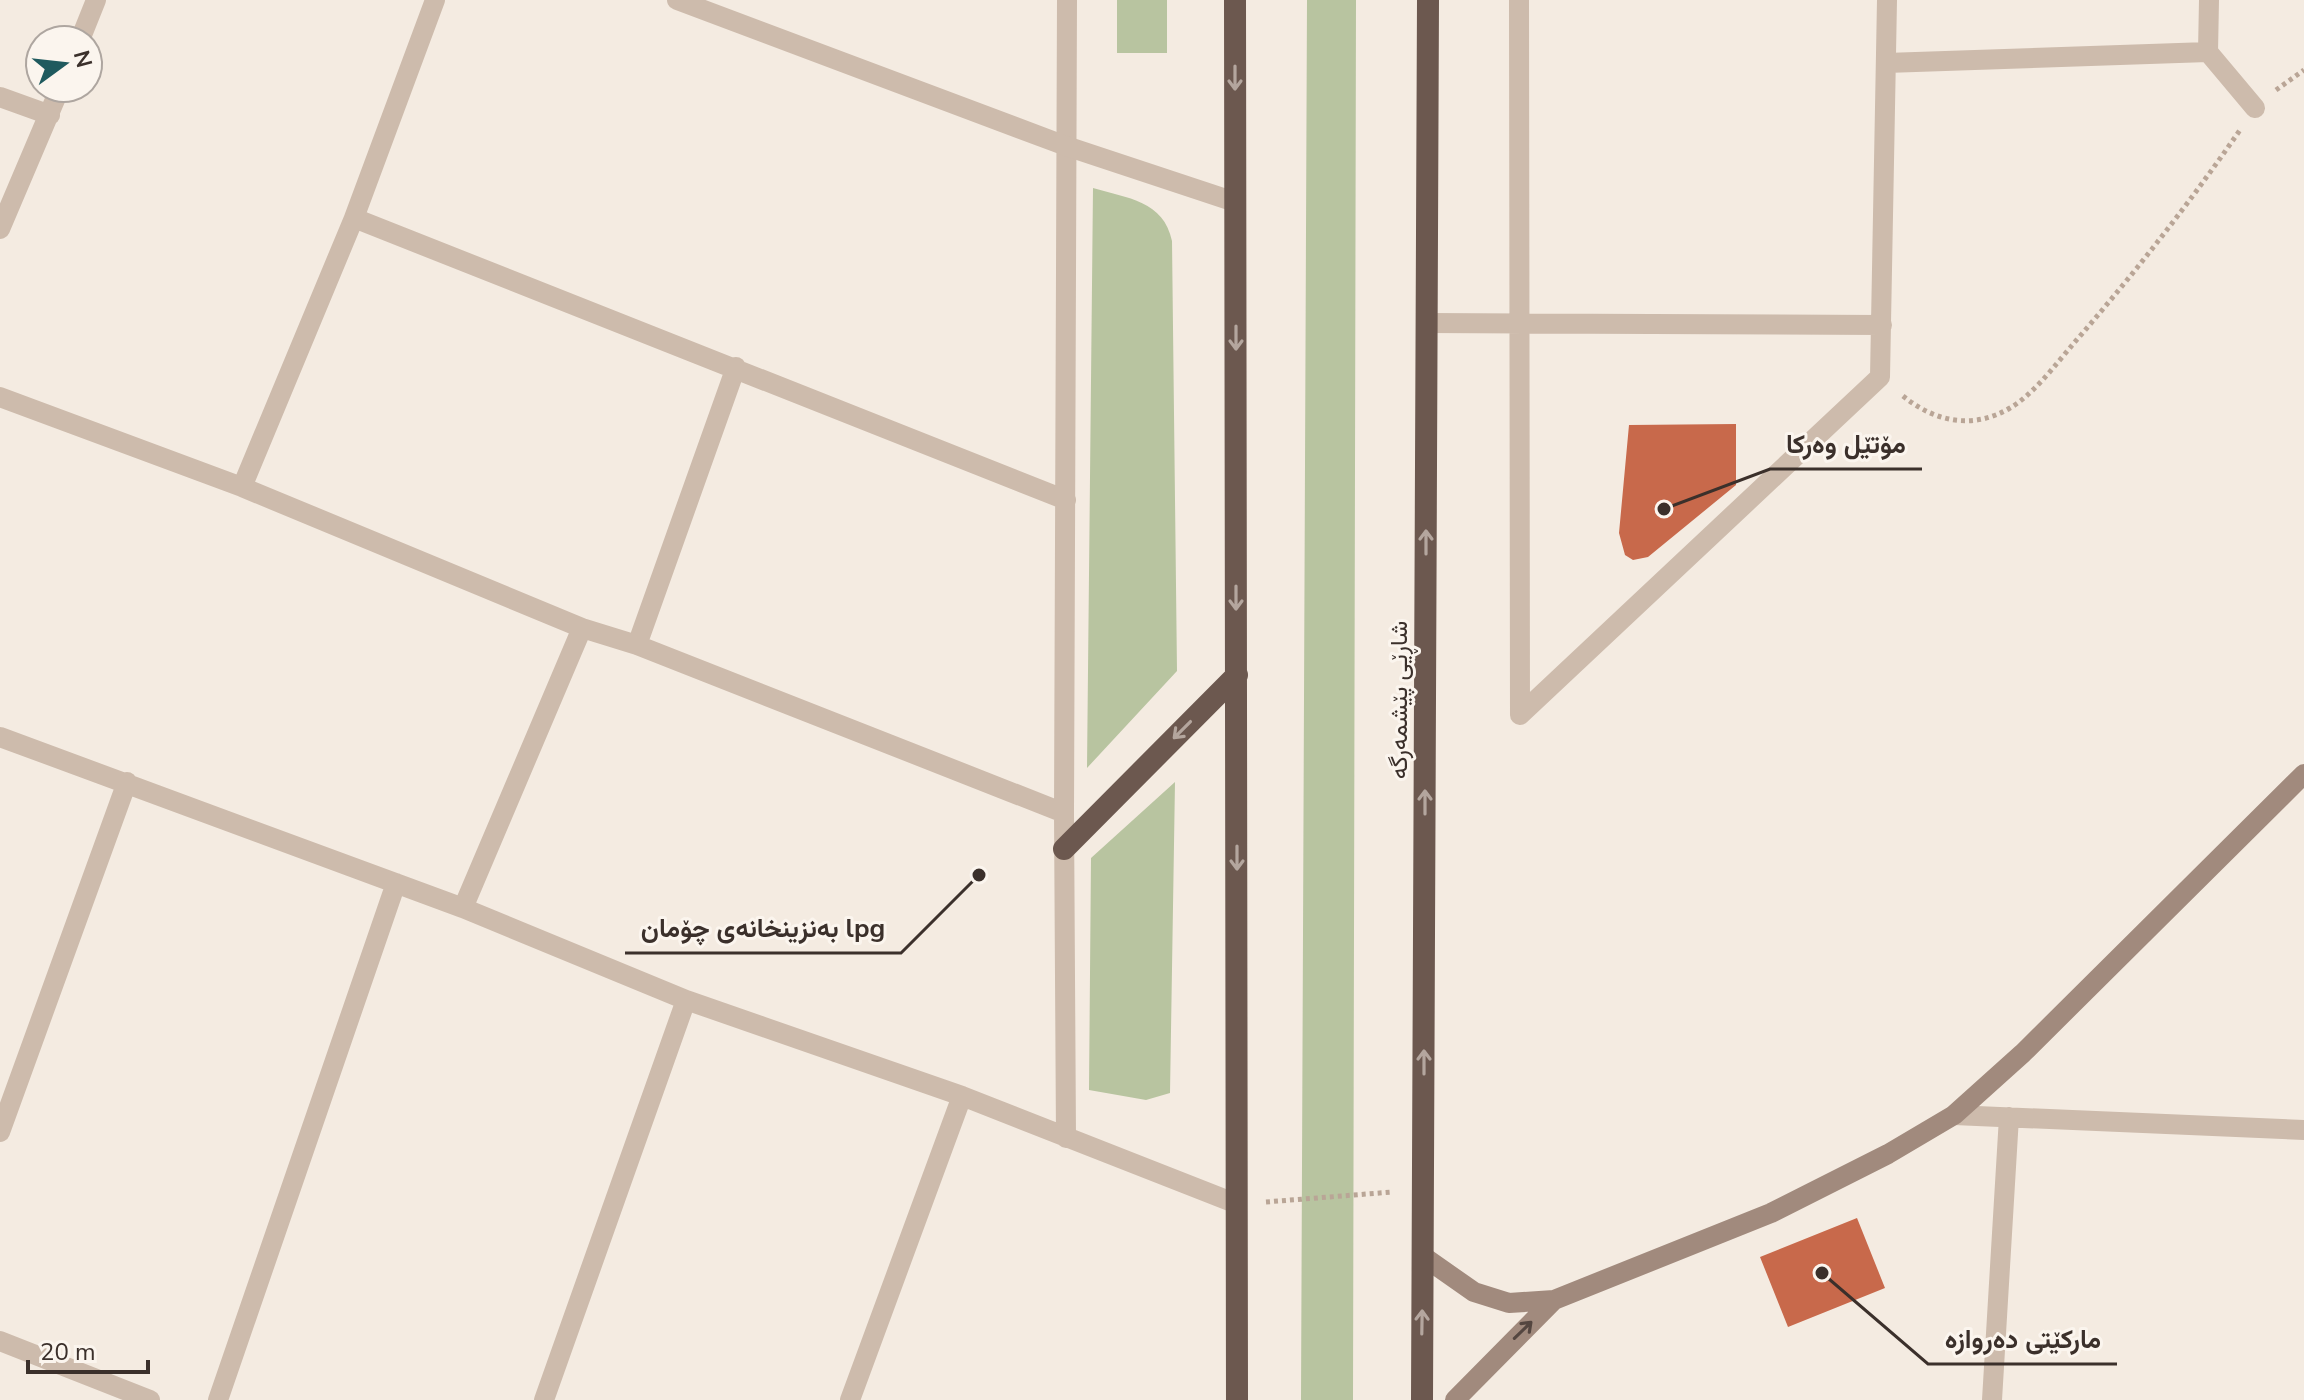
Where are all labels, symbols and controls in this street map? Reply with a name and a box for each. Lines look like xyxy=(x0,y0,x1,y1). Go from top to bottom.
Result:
north arrow xyxy=(24,24,104,104)
text: N xyxy=(66,47,99,71)
one-way arrow xyxy=(1227,64,1243,91)
one-way arrow xyxy=(1228,324,1243,351)
callout: مۆتێل وەرکا xyxy=(1770,419,1922,469)
text: مۆتێل وەرکا xyxy=(1786,427,1906,462)
one-way arrow xyxy=(1418,529,1434,556)
one-way arrow xyxy=(1229,584,1244,611)
street label: شاڕێی پێشمەرگە xyxy=(1383,621,1418,779)
one-way arrow xyxy=(1172,721,1192,740)
one-way arrow xyxy=(1417,789,1433,816)
one-way arrow xyxy=(1229,844,1245,871)
callout: بەنزینخانەی چۆمان lpg xyxy=(625,903,901,953)
text: بەنزینخانەی چۆمان lpg xyxy=(641,911,885,946)
one-way arrow xyxy=(1416,1049,1432,1076)
one-way arrow xyxy=(1415,1309,1430,1336)
callout: مارکێتی دەروازە xyxy=(1928,1314,2117,1364)
one-way arrow xyxy=(1513,1320,1533,1339)
text: مارکێتی دەروازە xyxy=(1945,1322,2101,1357)
scale bar xyxy=(28,1324,148,1374)
text: 20 m xyxy=(40,1336,96,1368)

